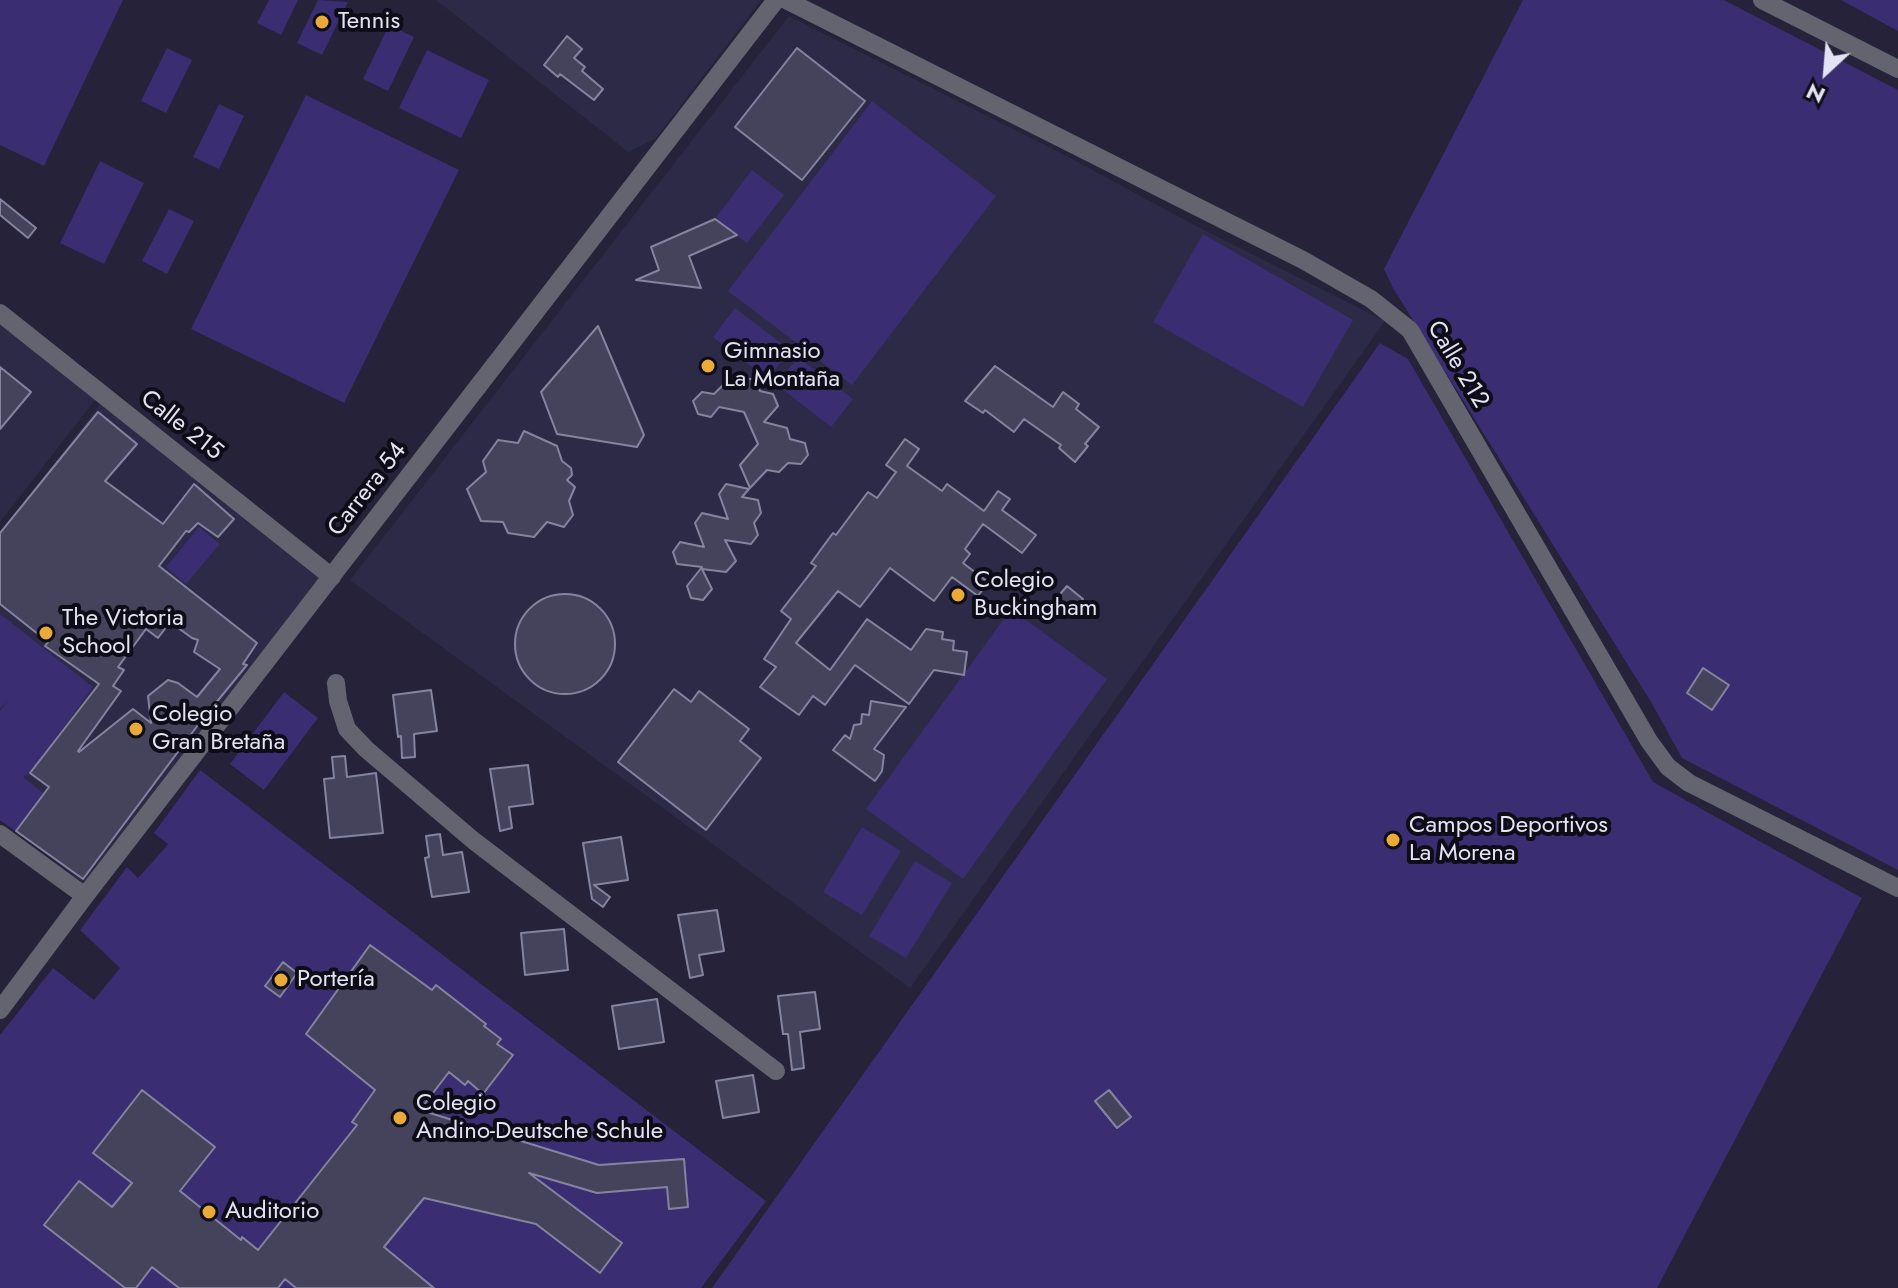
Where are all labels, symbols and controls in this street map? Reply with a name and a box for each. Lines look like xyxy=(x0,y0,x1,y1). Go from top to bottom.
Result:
place label: Tennis xyxy=(338,8,400,36)
marker: Tennis xyxy=(313,13,331,31)
north arrow xyxy=(1786,32,1866,112)
text: N xyxy=(1801,75,1830,112)
street label: Calle 212 xyxy=(1420,316,1494,414)
place label: Gimnasio La Montaña xyxy=(724,338,840,394)
marker: Gimnasio La Montaña xyxy=(699,357,717,375)
street label: Calle 215 xyxy=(134,385,228,467)
street label: Carrera 54 xyxy=(322,437,414,543)
place label: Colegio Buckingham xyxy=(974,567,1097,623)
marker: Colegio Buckingham xyxy=(949,586,967,604)
place label: The Victoria School xyxy=(62,605,184,661)
marker: The Victoria School xyxy=(37,624,55,642)
place label: Colegio Gran Bretaña xyxy=(152,701,285,757)
marker: Colegio Gran Bretaña xyxy=(127,720,145,738)
place label: Campos Deportivos La Morena xyxy=(1409,812,1608,868)
marker: Campos Deportivos La Morena xyxy=(1384,831,1402,849)
place label: Portería xyxy=(297,966,375,994)
marker: Portería xyxy=(272,971,290,989)
place label: Colegio Andino-Deutsche Schule xyxy=(416,1090,663,1146)
marker: Colegio Andino-Deutsche Schule xyxy=(391,1109,409,1127)
place label: Auditorio xyxy=(225,1198,319,1226)
marker: Auditorio xyxy=(200,1203,218,1221)

